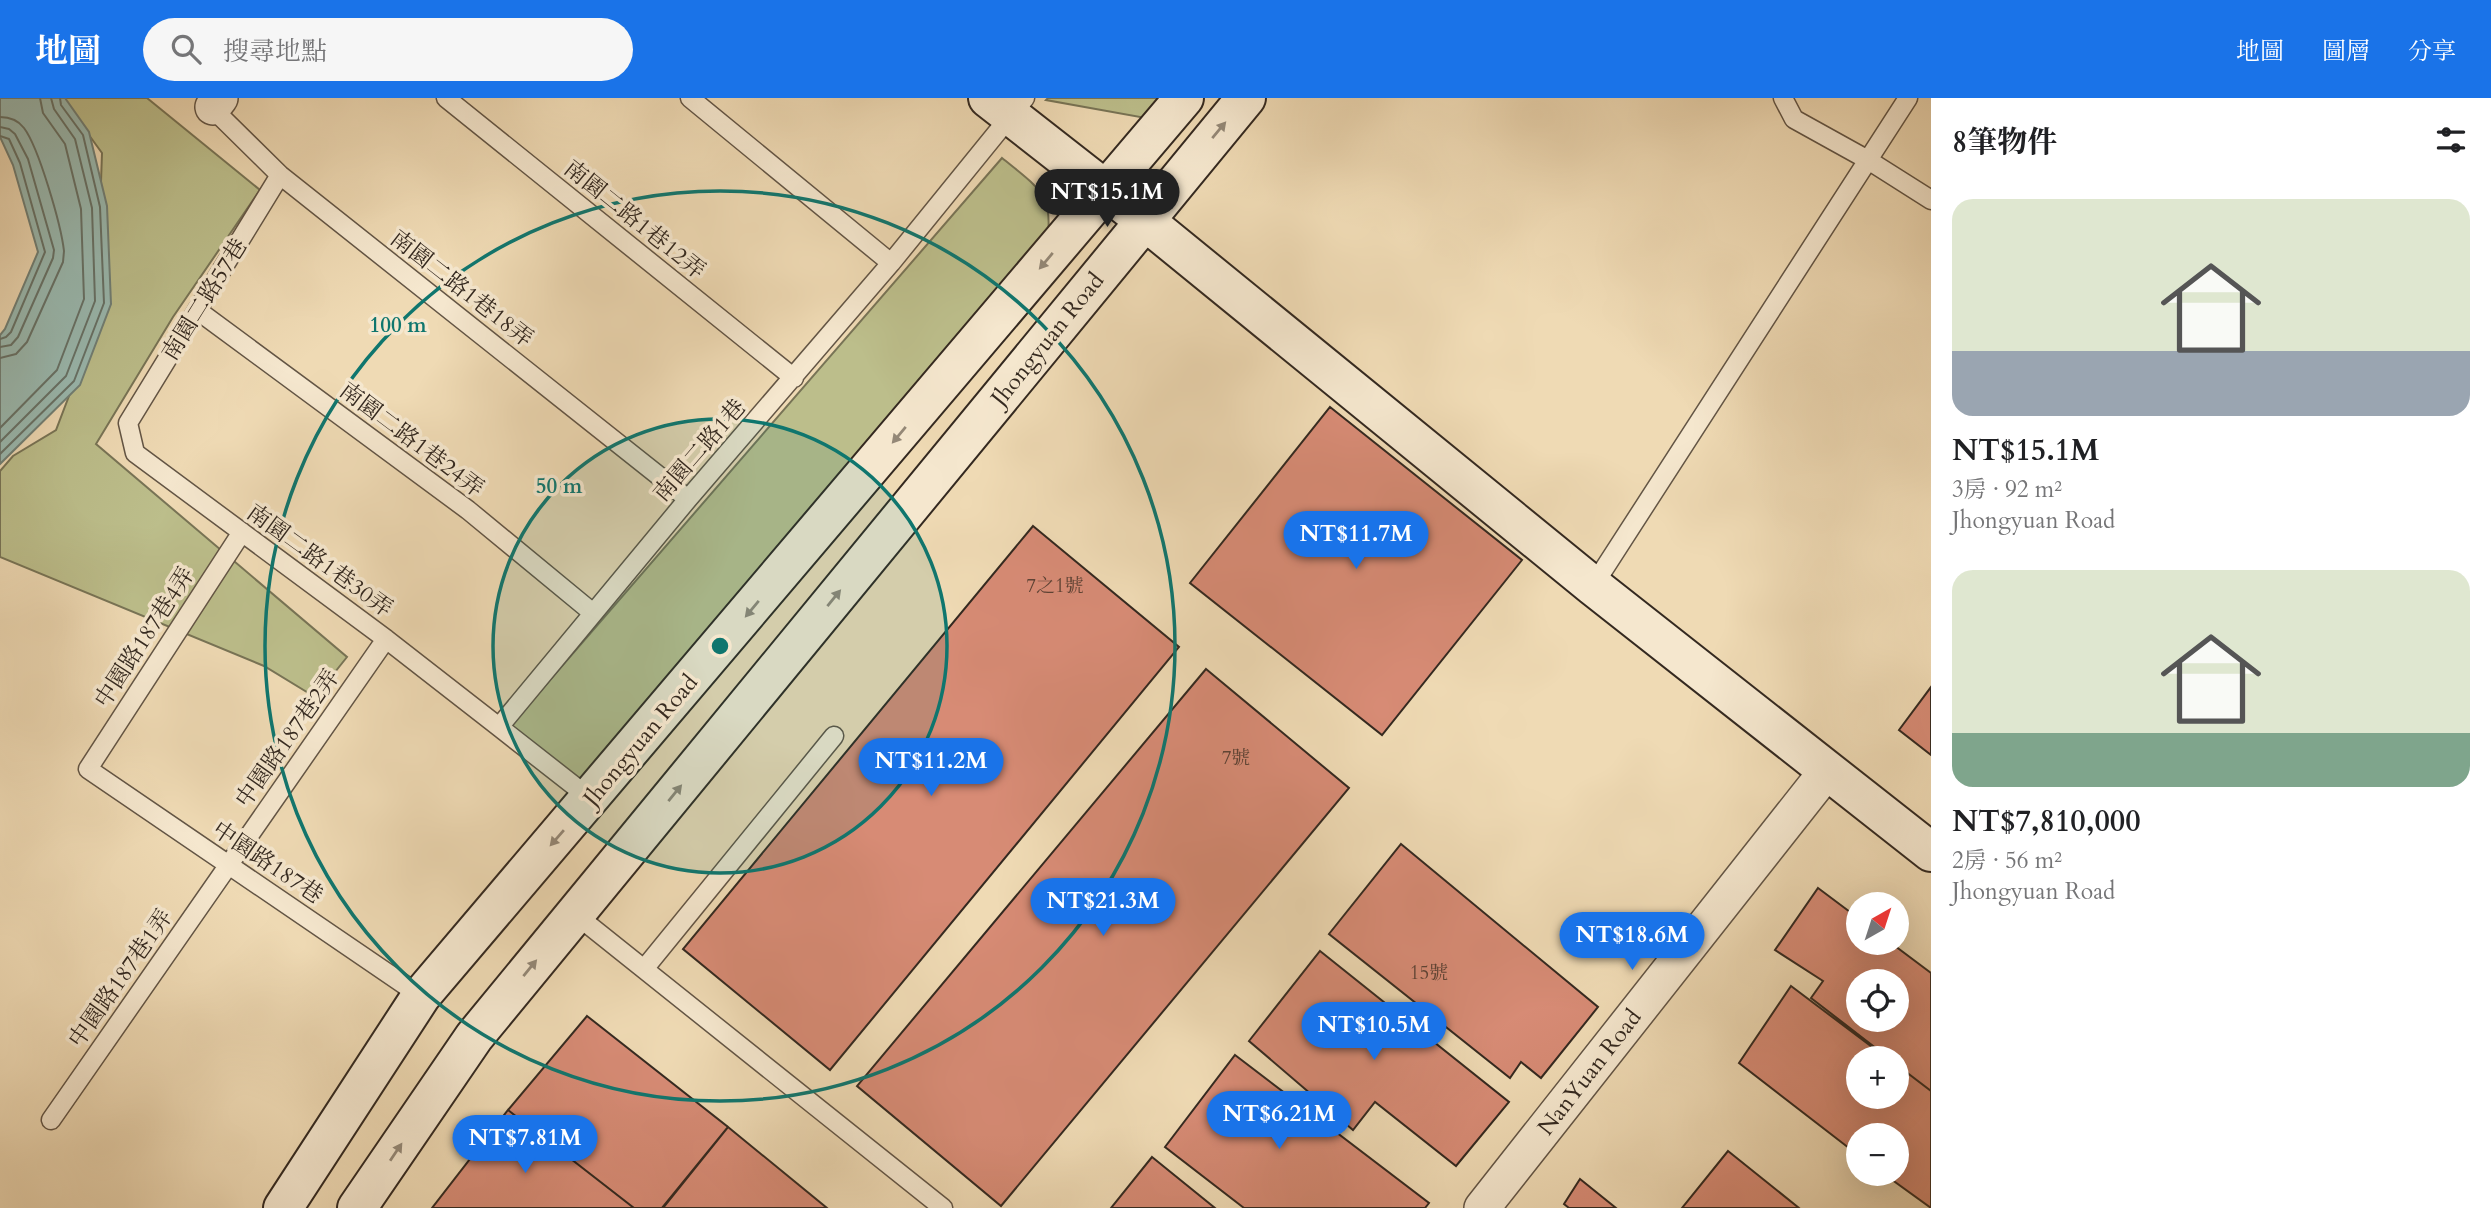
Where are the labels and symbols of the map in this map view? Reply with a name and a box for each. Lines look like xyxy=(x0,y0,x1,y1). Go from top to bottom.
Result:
one-way arrow xyxy=(1211,121,1227,139)
street label: 南園二路1巷12弄 xyxy=(558,153,712,286)
pin: NT$15.1M xyxy=(1035,170,1179,229)
street label: 南園二路1巷18弄 xyxy=(384,223,540,354)
street label: 南園二路57巷 xyxy=(155,232,254,366)
one-way arrow xyxy=(1039,253,1054,270)
street label: Jhongyuan Road xyxy=(982,266,1111,415)
text: 100 m xyxy=(369,311,427,340)
street label: 南園二路1巷24弄 xyxy=(333,375,490,504)
street label: 南園二路1巷 xyxy=(646,392,753,508)
one-way arrow xyxy=(891,426,907,444)
text: 50 m xyxy=(536,472,583,501)
street label: 南園二路1巷30弄 xyxy=(240,497,399,624)
pin: NT$11.7M xyxy=(1284,512,1428,571)
street label: 中園路187巷4弄 xyxy=(87,561,202,714)
house number: 7之1號 xyxy=(1026,573,1084,599)
one-way arrow xyxy=(827,589,842,607)
one-way arrow xyxy=(745,600,760,617)
centre of rings xyxy=(708,634,732,658)
street label: 中園路187巷2弄 xyxy=(228,663,347,814)
street label: Jhongyuan Road xyxy=(574,667,705,815)
pin: NT$11.2M xyxy=(859,738,1003,798)
house number: 7號 xyxy=(1222,745,1250,771)
one-way arrow xyxy=(667,784,682,802)
street label: 中園路187巷 xyxy=(206,814,329,911)
one-way arrow xyxy=(549,829,565,847)
pin: NT$21.3M xyxy=(1031,878,1175,938)
north arrow xyxy=(1846,892,1909,956)
street label: 中園路187巷1弄 xyxy=(61,903,180,1054)
pin: NT$18.6M xyxy=(1560,912,1704,972)
one-way arrow xyxy=(523,960,538,978)
house number: 15號 xyxy=(1410,960,1448,986)
pin: NT$10.5M xyxy=(1302,1002,1446,1062)
street label: NanYuan Road xyxy=(1530,1002,1649,1142)
pin: NT$6.21M xyxy=(1207,1091,1351,1151)
pin: NT$7.81M xyxy=(453,1116,597,1175)
one-way arrow xyxy=(389,1143,403,1161)

